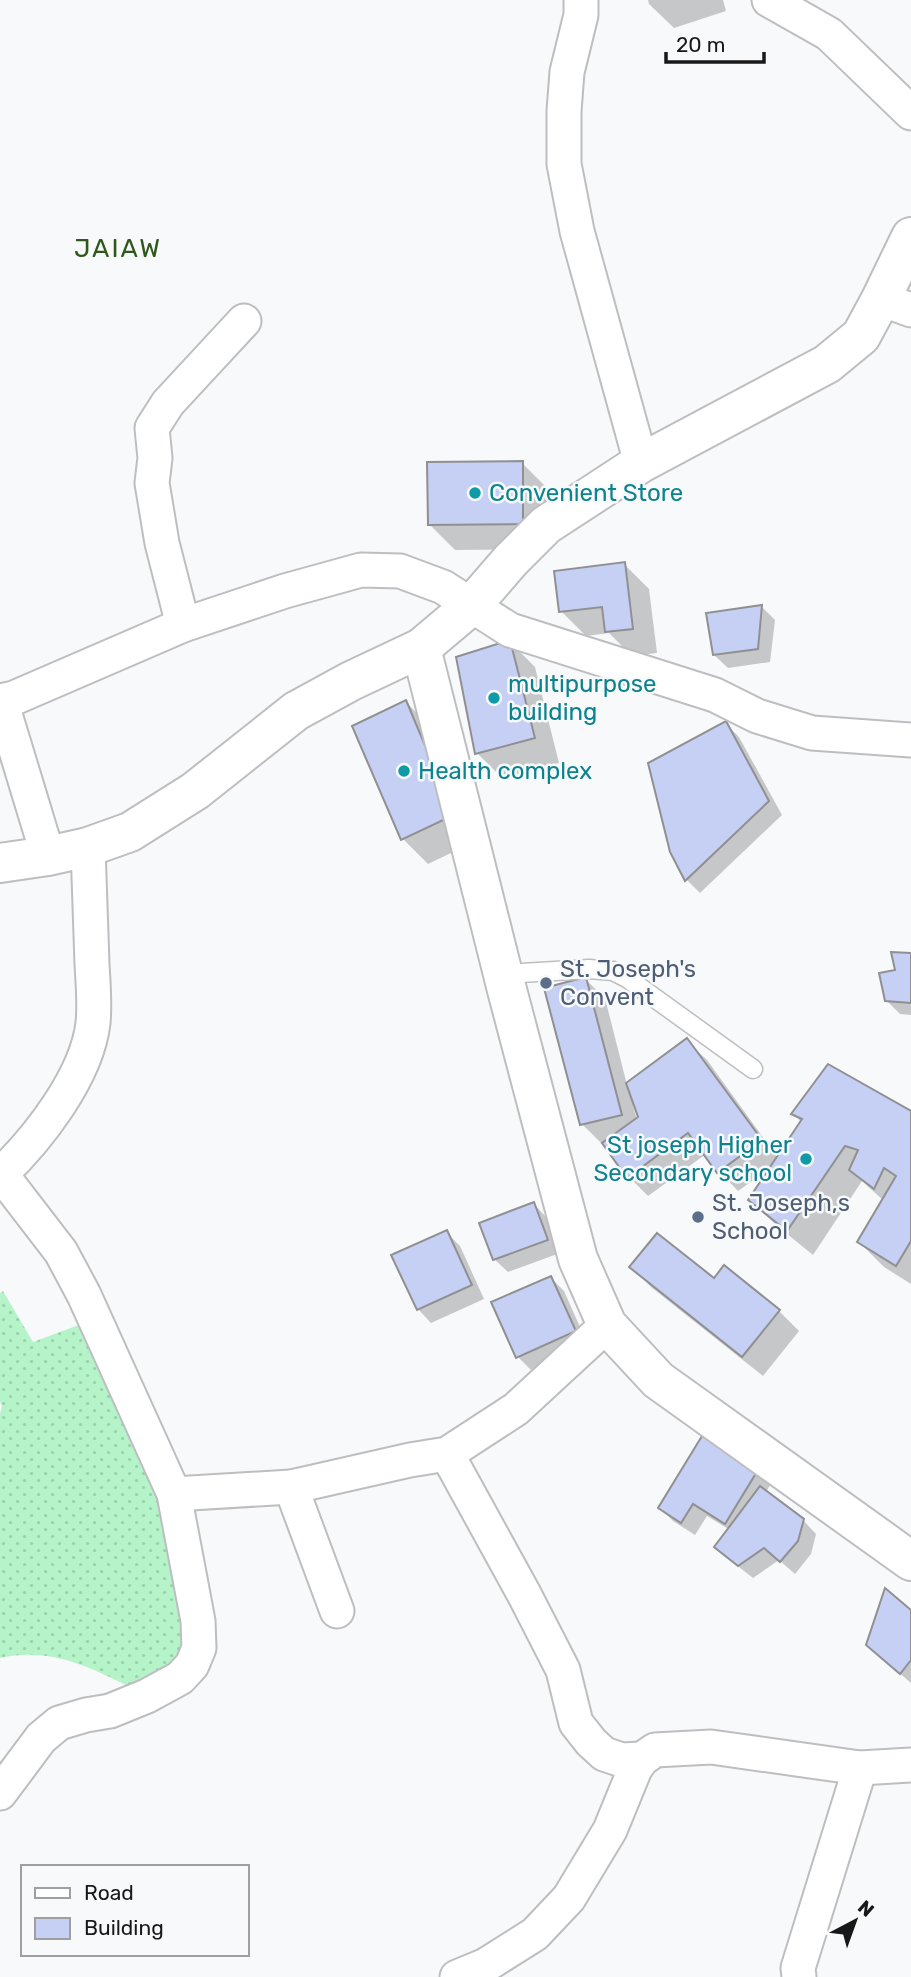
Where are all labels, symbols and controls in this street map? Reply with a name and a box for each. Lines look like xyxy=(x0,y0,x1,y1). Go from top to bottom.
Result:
scale bar xyxy=(666,21,764,65)
text: 20 m xyxy=(676,32,725,57)
district label: JAIAW xyxy=(74,233,162,264)
place label: Convenient Store xyxy=(489,479,683,507)
marker: Convenient Store xyxy=(467,485,483,501)
place label: multipurpose building xyxy=(508,670,656,726)
marker: multipurpose building xyxy=(486,690,502,706)
place label: Health complex xyxy=(418,757,592,785)
marker: Health complex xyxy=(396,763,412,779)
place label: St. Joseph's Convent xyxy=(560,955,696,1011)
marker: St. Joseph's Convent xyxy=(538,975,554,991)
place label: St joseph Higher Secondary school xyxy=(593,1131,792,1187)
marker: St joseph Higher Secondary school xyxy=(798,1151,814,1167)
place label: St. Joseph,s School xyxy=(712,1189,850,1245)
marker: St. Joseph,s School xyxy=(690,1209,706,1225)
legend xyxy=(21,1865,248,1956)
text: Road xyxy=(84,1880,134,1905)
north arrow xyxy=(820,1886,890,1956)
text: N xyxy=(853,1895,879,1922)
text: Building xyxy=(84,1915,164,1940)

